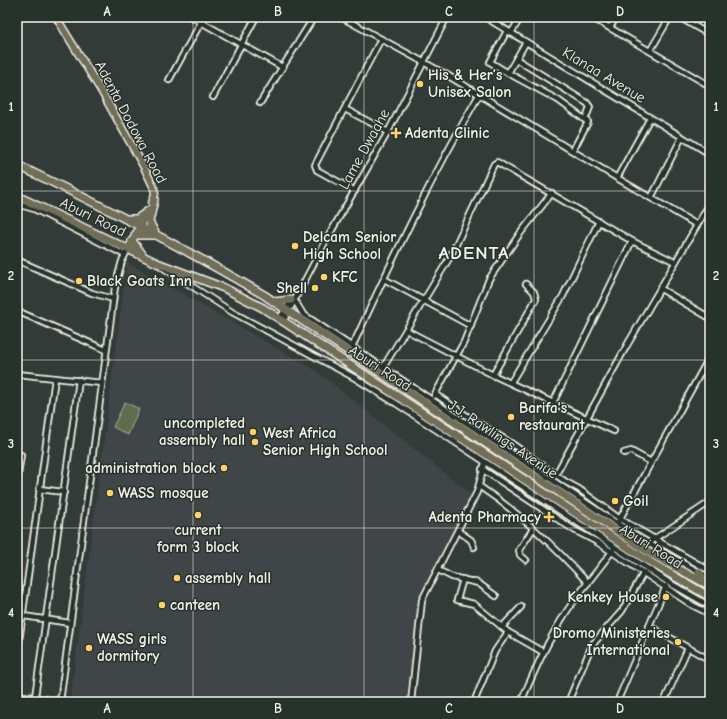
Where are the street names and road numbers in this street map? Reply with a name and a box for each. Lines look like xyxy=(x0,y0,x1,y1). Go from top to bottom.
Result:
street label: Klanaa Avenue xyxy=(559,43,649,107)
street label: Adenta Dodowa Road xyxy=(91,58,171,186)
street label: Lame Dwaahe xyxy=(335,105,394,192)
street label: Aburi Road xyxy=(57,193,129,241)
street label: Aburi Road xyxy=(345,341,415,395)
street label: J.J. Rawlings Avenue xyxy=(445,396,562,483)
street label: Aburi Road xyxy=(616,520,686,572)

